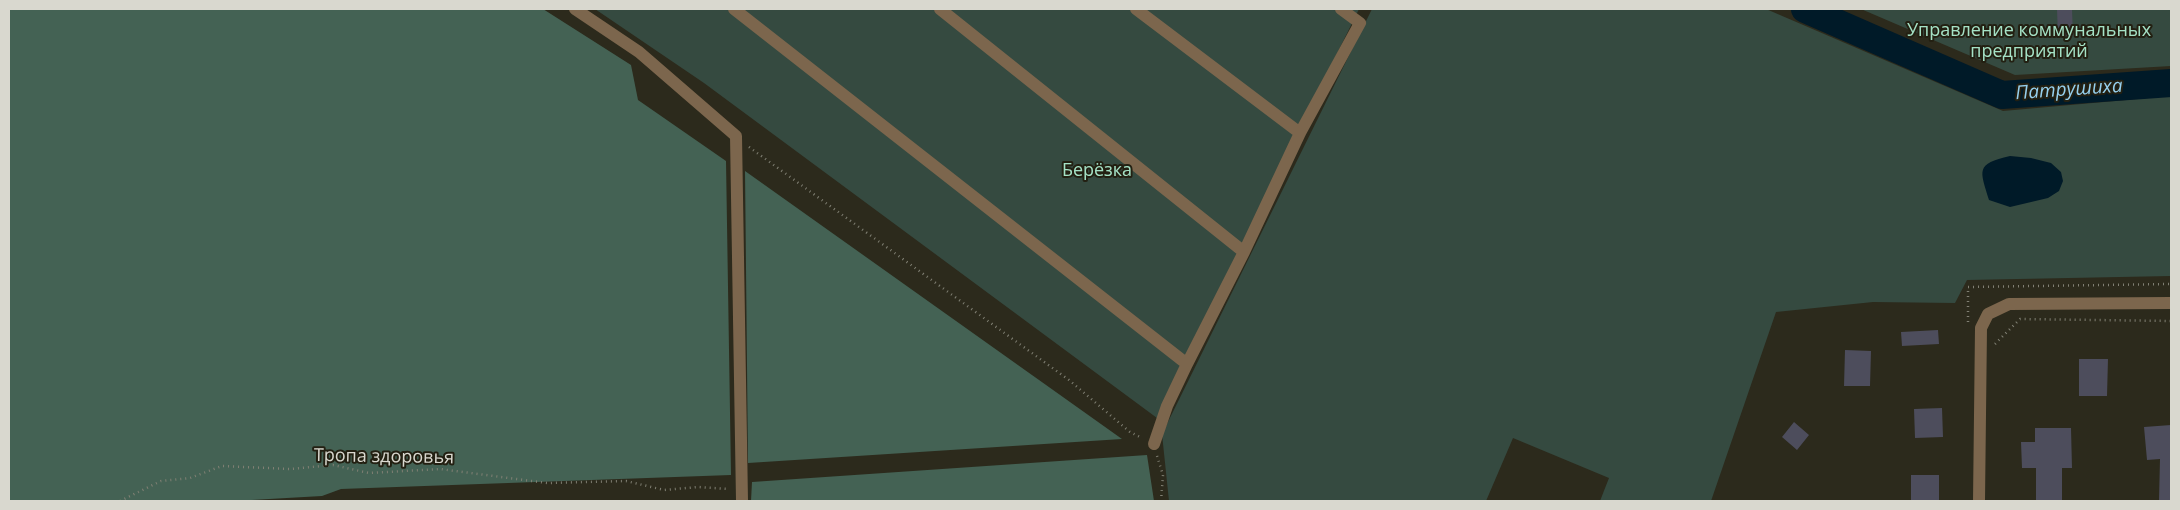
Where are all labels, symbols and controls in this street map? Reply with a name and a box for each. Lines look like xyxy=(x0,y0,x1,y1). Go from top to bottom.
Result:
park label: Управление коммунальных предприятий xyxy=(1907,20,2151,62)
water label: Патрушиха xyxy=(2015,75,2123,105)
park label: Берёзка xyxy=(1062,160,1132,182)
street label: Тропа здоровья xyxy=(314,445,454,469)

